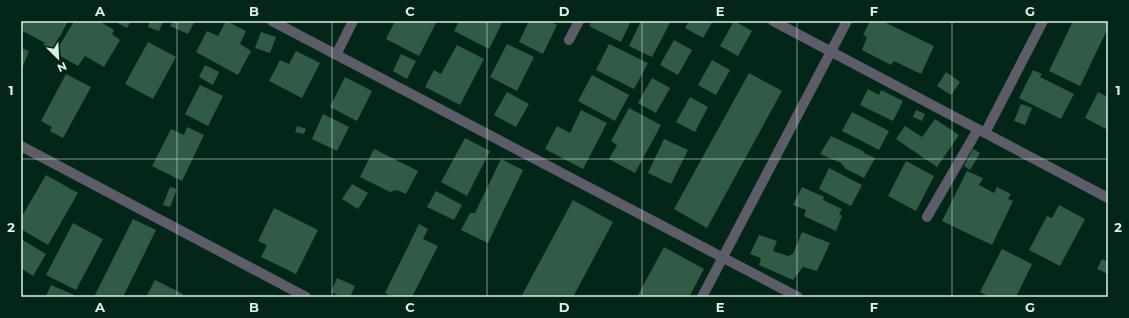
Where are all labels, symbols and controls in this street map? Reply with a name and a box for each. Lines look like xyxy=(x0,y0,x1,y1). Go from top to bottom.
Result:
text: A xyxy=(94,3,106,19)
text: B xyxy=(249,3,259,19)
text: C xyxy=(405,3,415,19)
text: D xyxy=(559,3,570,19)
text: E xyxy=(716,3,725,19)
text: F xyxy=(870,3,878,19)
text: G xyxy=(1025,3,1035,19)
north arrow xyxy=(38,38,78,78)
text: N xyxy=(55,59,69,75)
text: 1 xyxy=(8,82,14,98)
text: 1 xyxy=(1115,82,1121,98)
text: 2 xyxy=(7,219,15,235)
text: 2 xyxy=(1114,219,1122,235)
text: A xyxy=(94,299,106,315)
text: B xyxy=(249,299,259,315)
text: C xyxy=(405,299,415,315)
text: D xyxy=(559,299,570,315)
text: E xyxy=(716,299,725,315)
text: F xyxy=(870,299,878,315)
text: G xyxy=(1025,299,1035,315)

